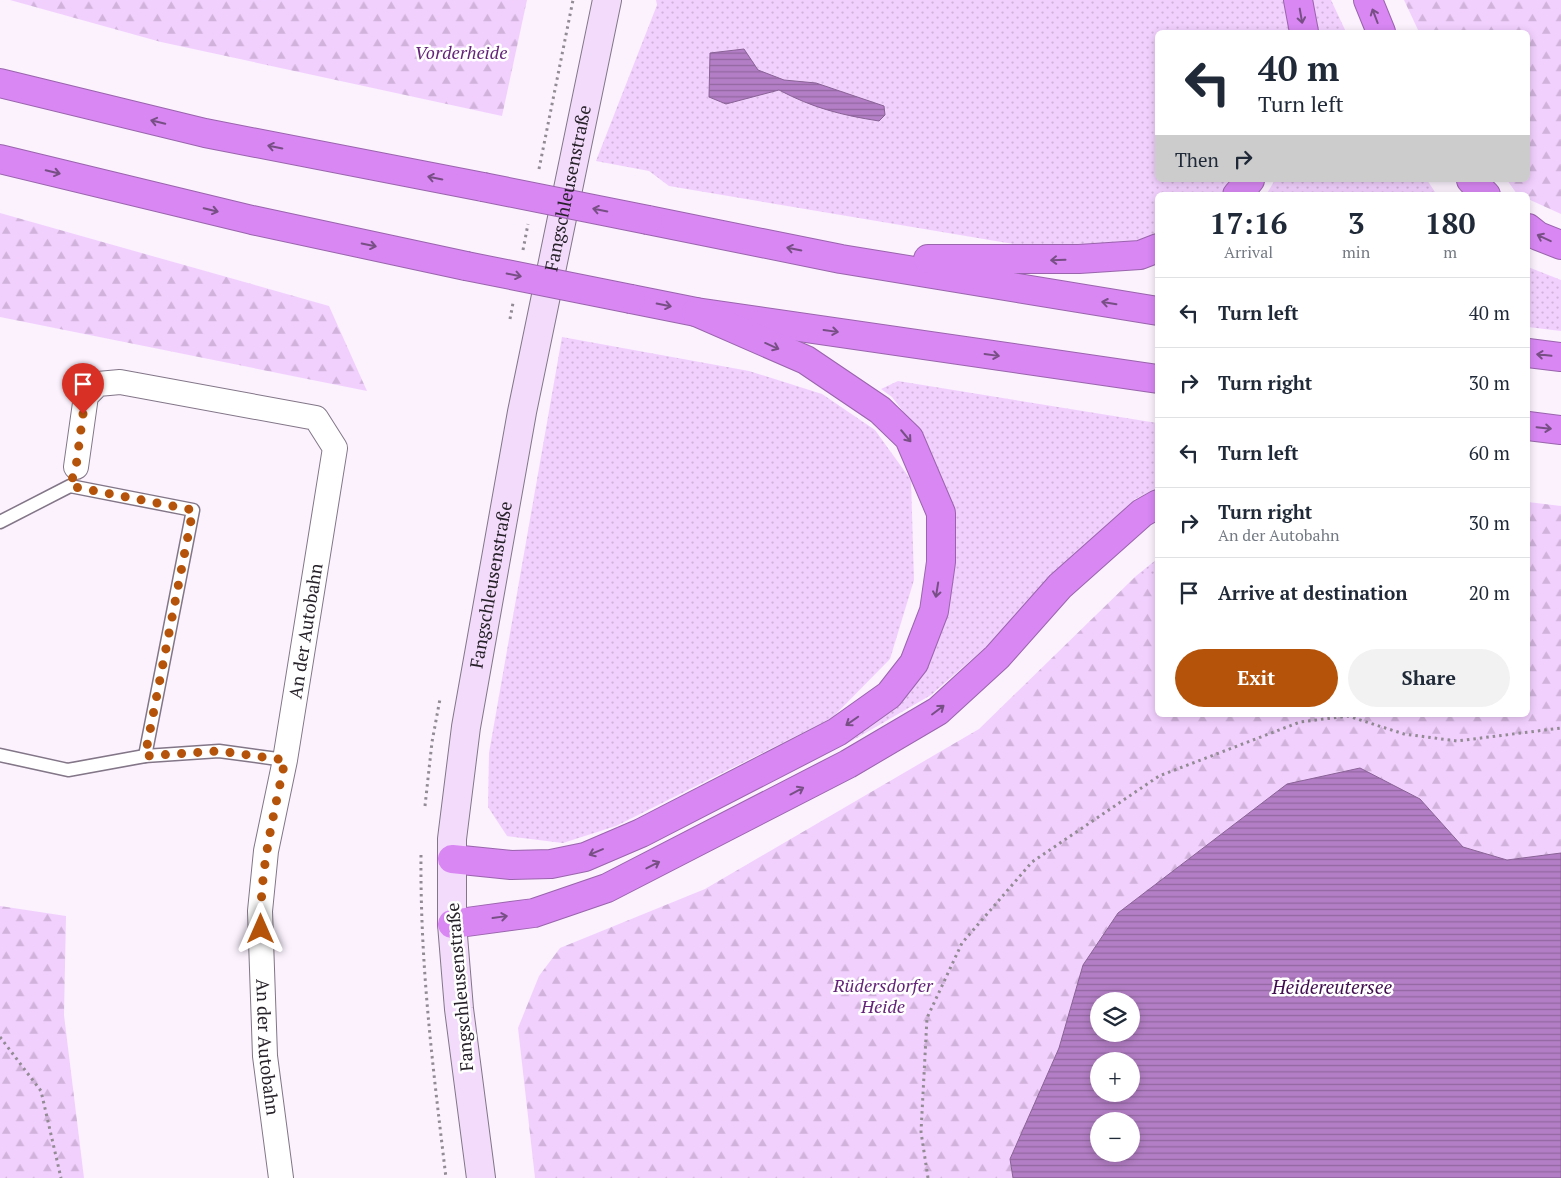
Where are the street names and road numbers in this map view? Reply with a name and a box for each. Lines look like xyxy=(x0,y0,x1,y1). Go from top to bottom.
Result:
street label: Fangschleusenstraße xyxy=(538,103,596,273)
street label: Fangschleusenstraße xyxy=(464,499,517,670)
street label: An der Autobahn xyxy=(282,561,328,700)
street label: Fangschleusenstraße xyxy=(440,902,478,1072)
street label: An der Autobahn xyxy=(251,978,286,1117)

